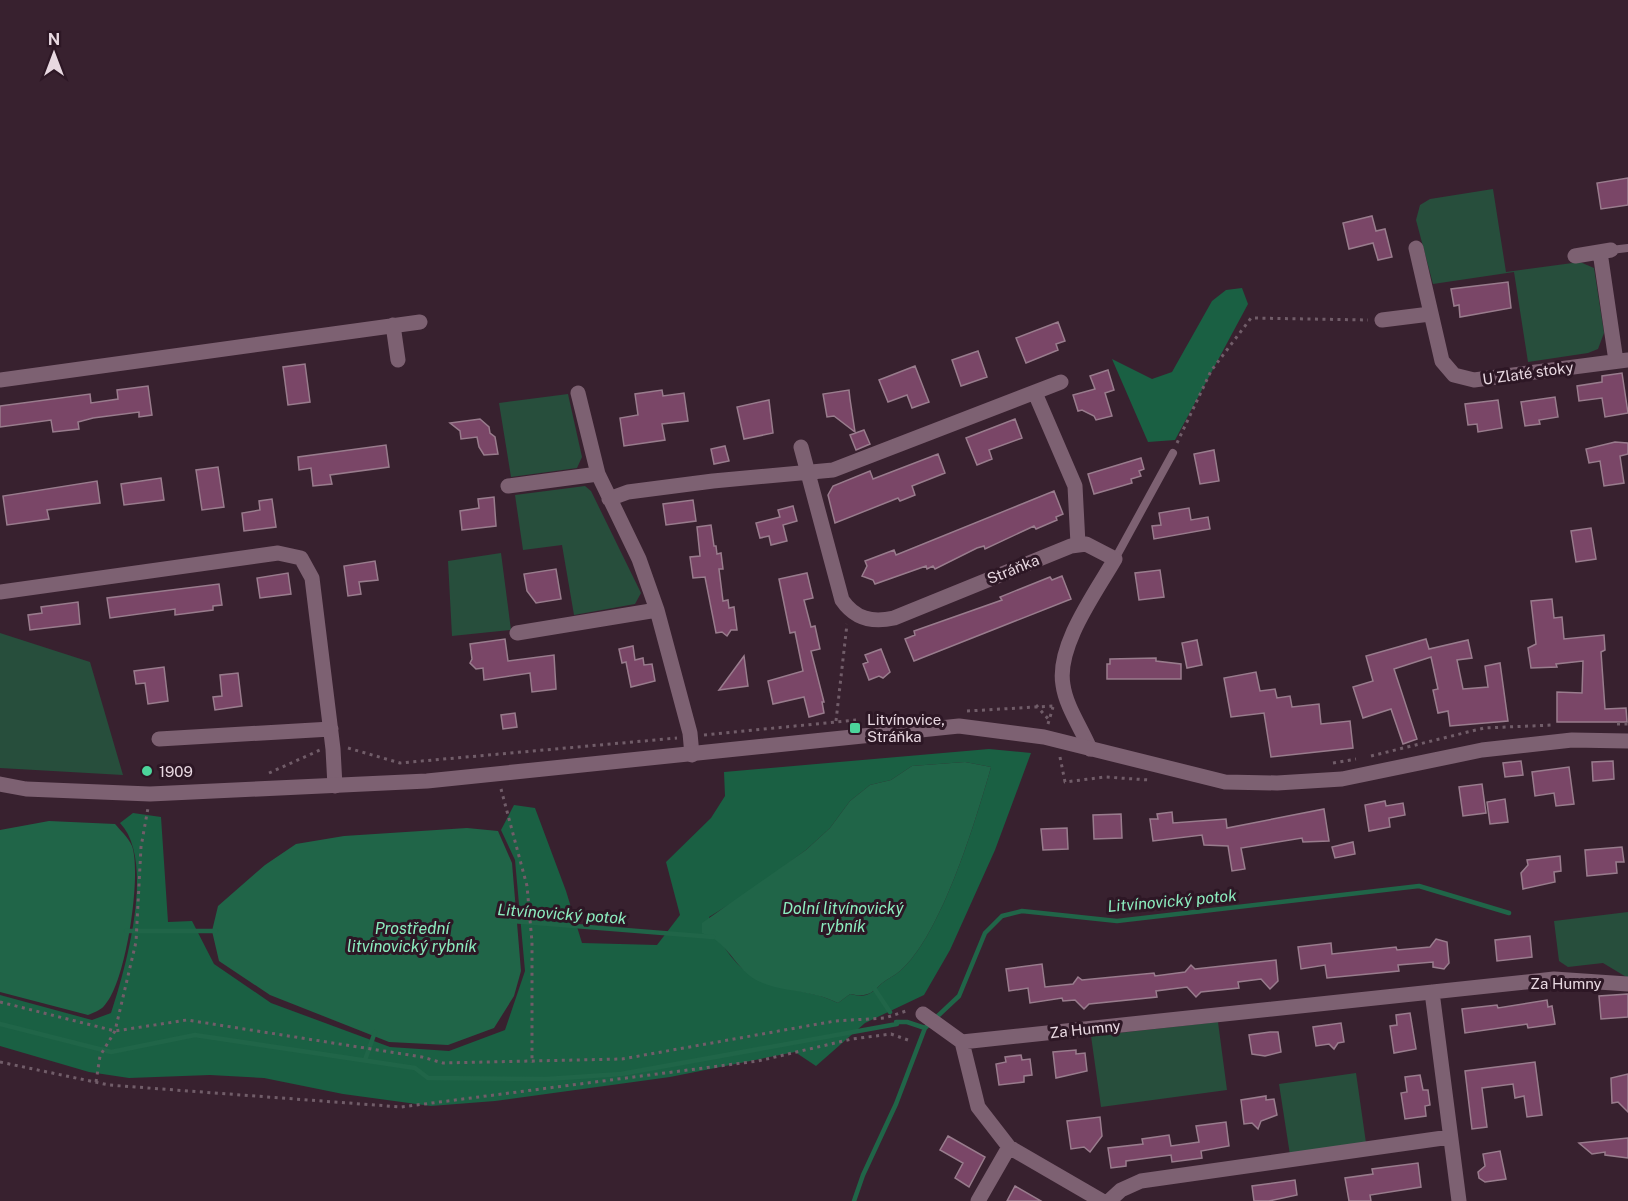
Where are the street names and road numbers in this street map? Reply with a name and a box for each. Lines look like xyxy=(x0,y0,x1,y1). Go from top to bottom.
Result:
street label: U Zlaté stoky xyxy=(1481,358,1575,388)
street label: Stráňka xyxy=(984,551,1042,587)
street label: Za Humny xyxy=(1530,975,1602,992)
street label: Za Humny xyxy=(1049,1017,1121,1041)

